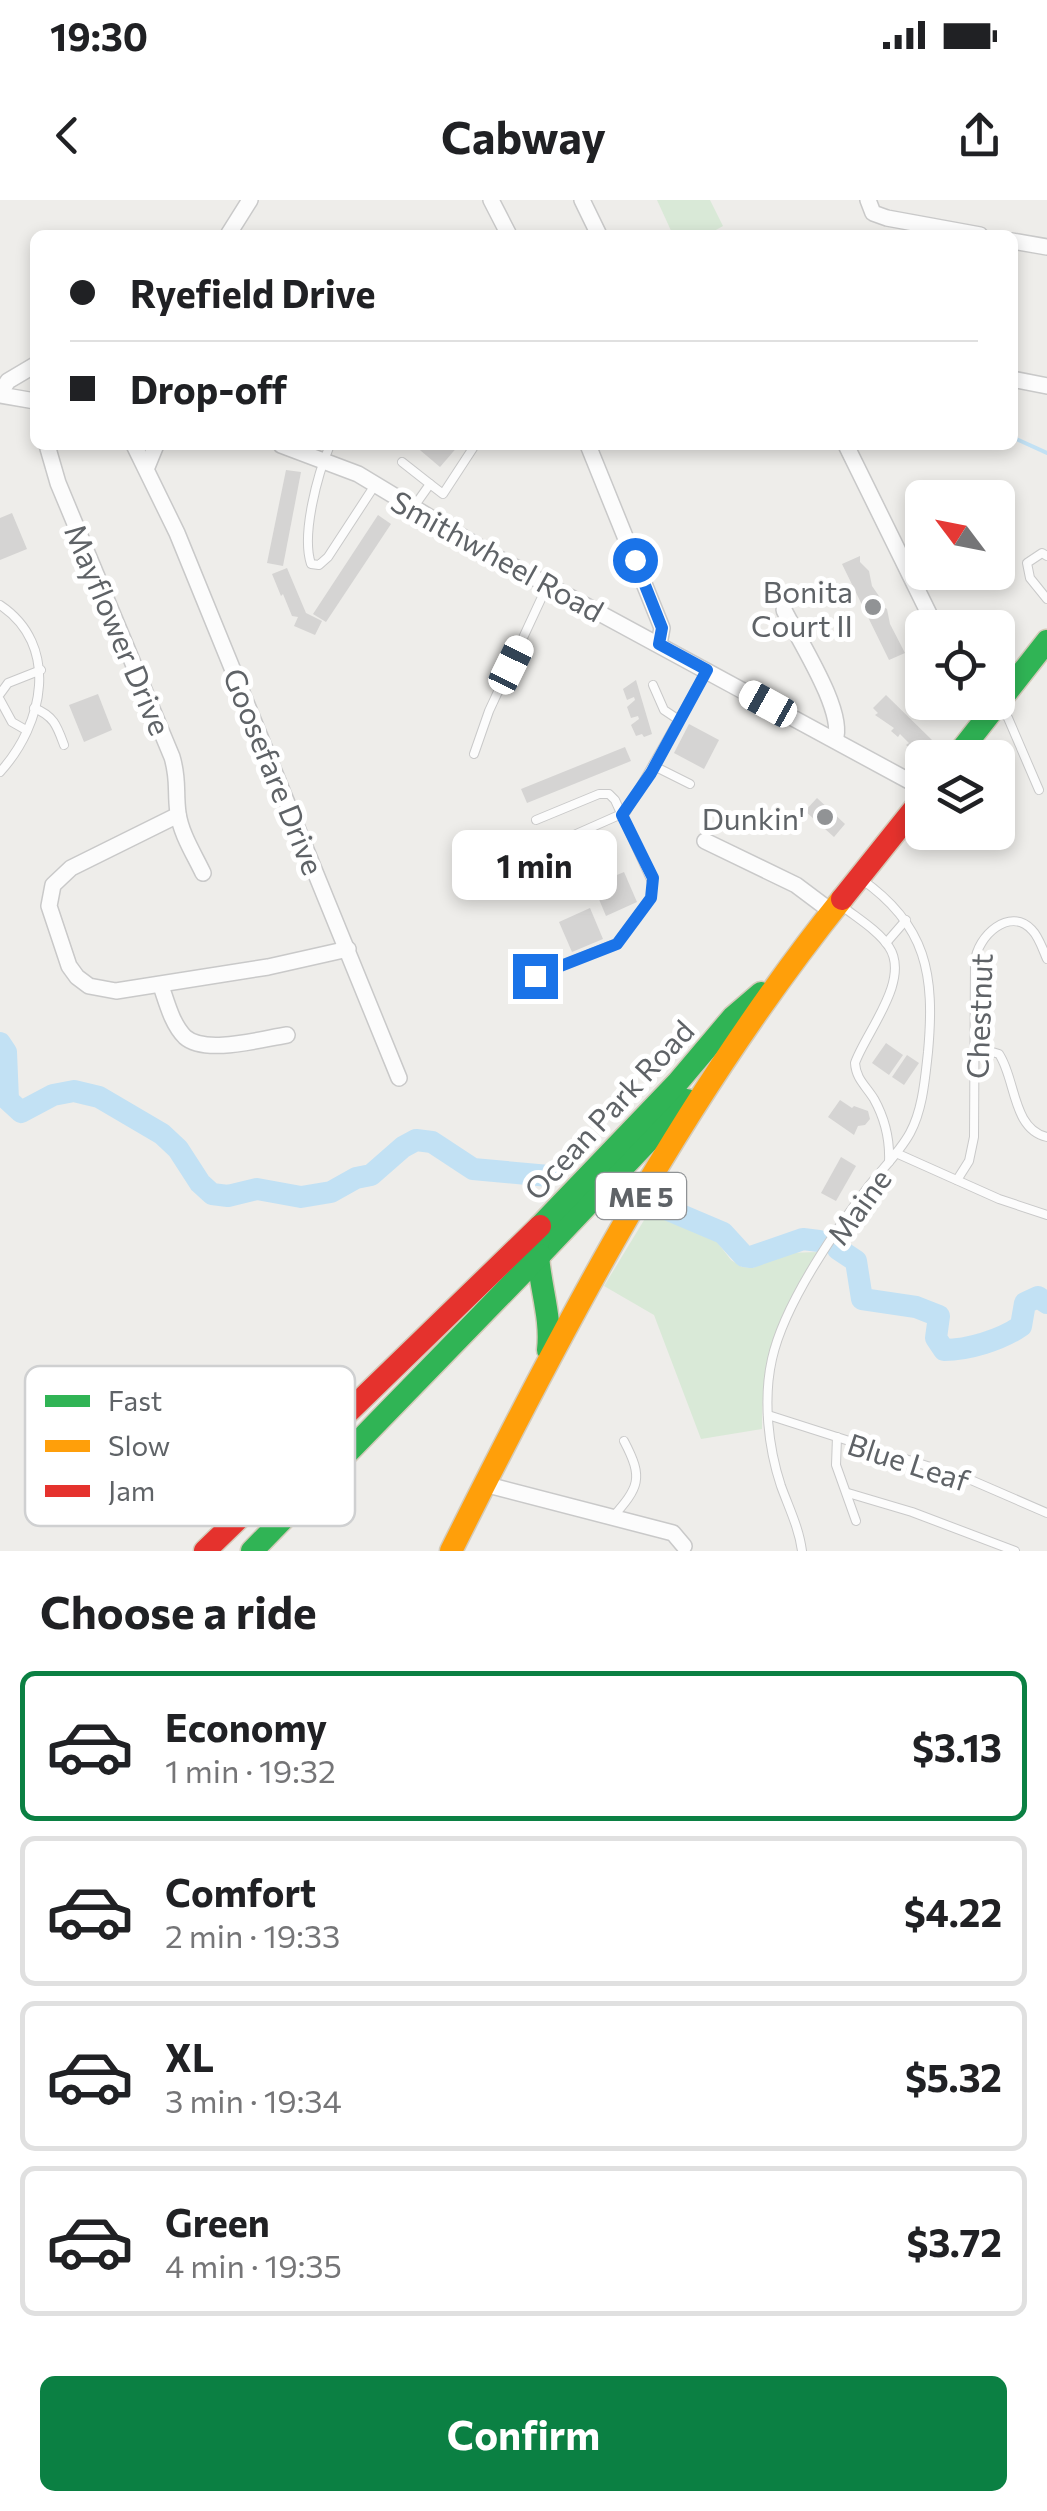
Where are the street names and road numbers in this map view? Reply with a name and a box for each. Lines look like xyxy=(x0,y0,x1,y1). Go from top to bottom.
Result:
street label: Smithwheel Road xyxy=(385,481,611,629)
street label: Mayflower Drive xyxy=(58,518,180,740)
street label: Goosefare Drive xyxy=(217,662,333,880)
street label: Chestnut xyxy=(957,953,999,1079)
street label: Ocean Park Road xyxy=(515,1011,701,1207)
street label: Maine xyxy=(818,1161,898,1251)
road number: ME 5 xyxy=(596,1173,686,1219)
street label: Blue Leaf xyxy=(843,1424,975,1498)

